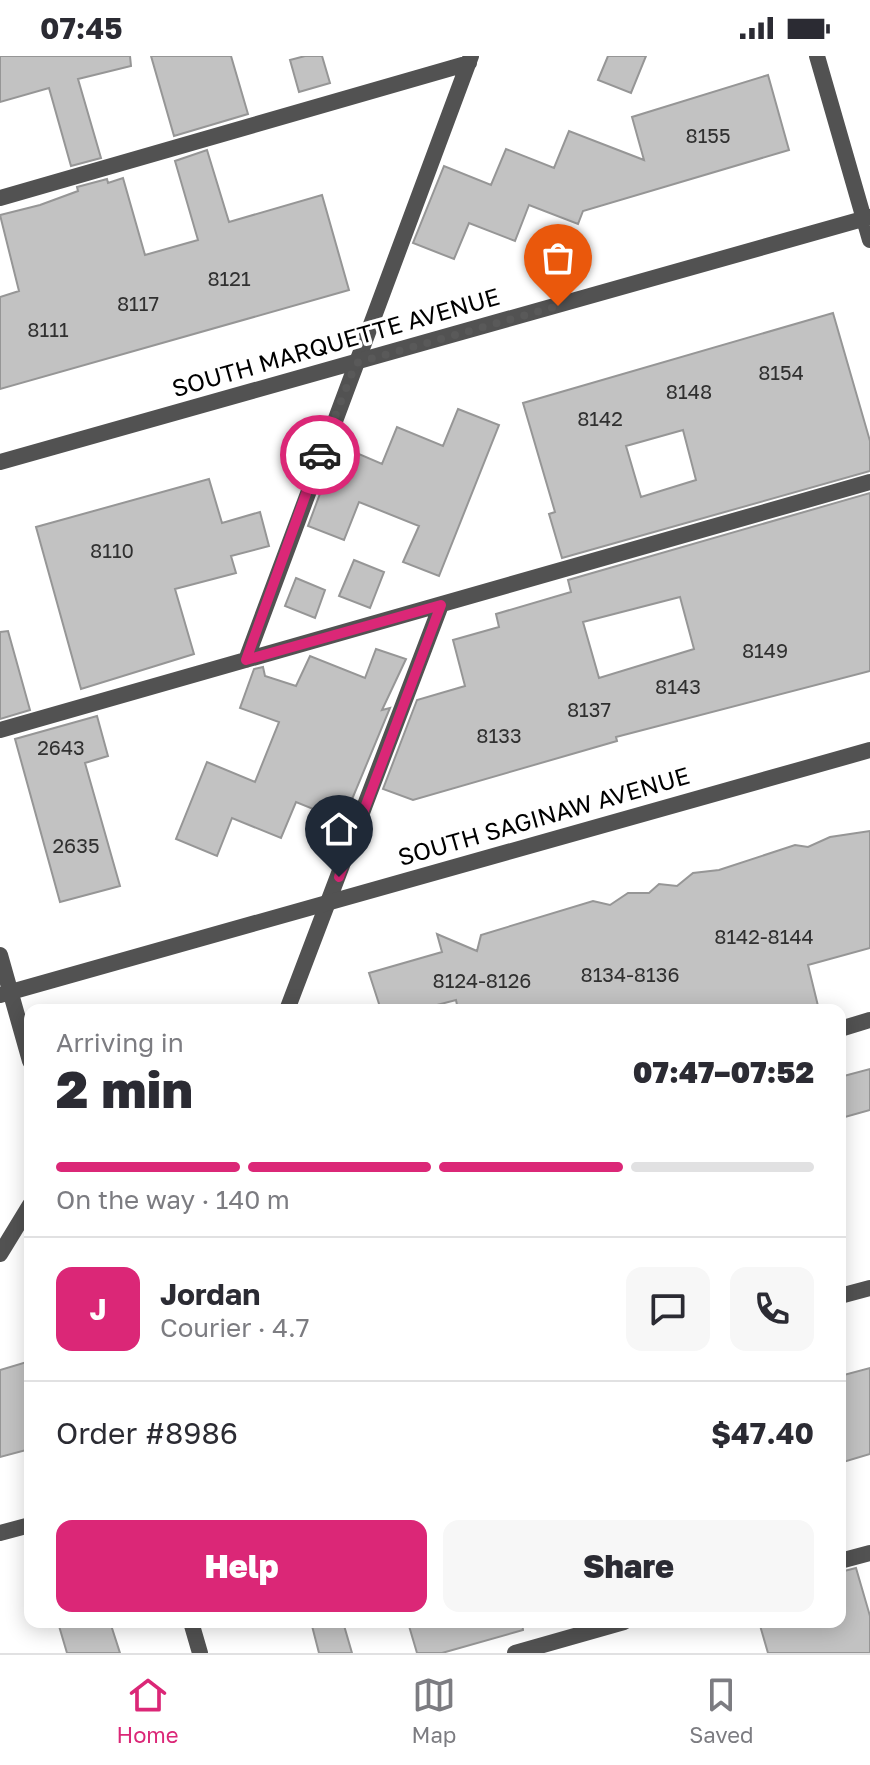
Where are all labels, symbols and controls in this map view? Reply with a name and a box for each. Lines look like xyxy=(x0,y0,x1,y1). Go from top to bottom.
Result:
text: 07:45 xyxy=(40,10,123,46)
house number: 8155 xyxy=(685,123,731,147)
pin xyxy=(524,224,592,306)
icon: bag xyxy=(536,236,580,280)
house number: 8121 xyxy=(207,266,251,290)
street label: SOUTH MARQUETTE AVENUE xyxy=(168,281,503,402)
house number: 8117 xyxy=(117,291,159,315)
house number: 8111 xyxy=(27,317,69,341)
house number: 8154 xyxy=(758,360,804,384)
house number: 8148 xyxy=(666,379,712,403)
house number: 8142 xyxy=(577,406,623,430)
courier xyxy=(280,415,360,495)
icon: car xyxy=(298,433,342,477)
house number: 8110 xyxy=(90,538,134,562)
house number: 8149 xyxy=(742,638,788,662)
house number: 8143 xyxy=(655,674,701,698)
house number: 8137 xyxy=(567,697,611,721)
house number: 8133 xyxy=(476,723,522,747)
house number: 2643 xyxy=(37,735,85,759)
street label: SOUTH SAGINAW AVENUE xyxy=(394,760,693,871)
pin xyxy=(305,795,373,877)
icon: home xyxy=(317,807,361,851)
house number: 2635 xyxy=(53,833,100,857)
house number: 8142-8144 xyxy=(714,924,814,948)
house number: 8134-8136 xyxy=(580,962,680,986)
house number: 8124-8126 xyxy=(433,968,531,992)
text: Arriving in xyxy=(56,1027,184,1058)
text: 07:47–07:52 xyxy=(633,1054,814,1090)
text: 2 min xyxy=(56,1057,193,1119)
text: On the way · 140 m xyxy=(56,1184,290,1215)
button: chat xyxy=(626,1267,710,1351)
button: phone xyxy=(730,1267,814,1351)
text: Jordan xyxy=(160,1276,260,1312)
text: J xyxy=(89,1291,107,1327)
text: Courier · 4.7 xyxy=(160,1312,310,1343)
text: Order #8986 xyxy=(56,1415,238,1451)
text: $47.40 xyxy=(711,1415,814,1451)
button: Help xyxy=(56,1520,427,1612)
button: Share xyxy=(443,1520,814,1612)
tab: Home xyxy=(116,1673,179,1748)
tab: Map xyxy=(411,1673,456,1748)
tab: Saved xyxy=(689,1673,754,1748)

